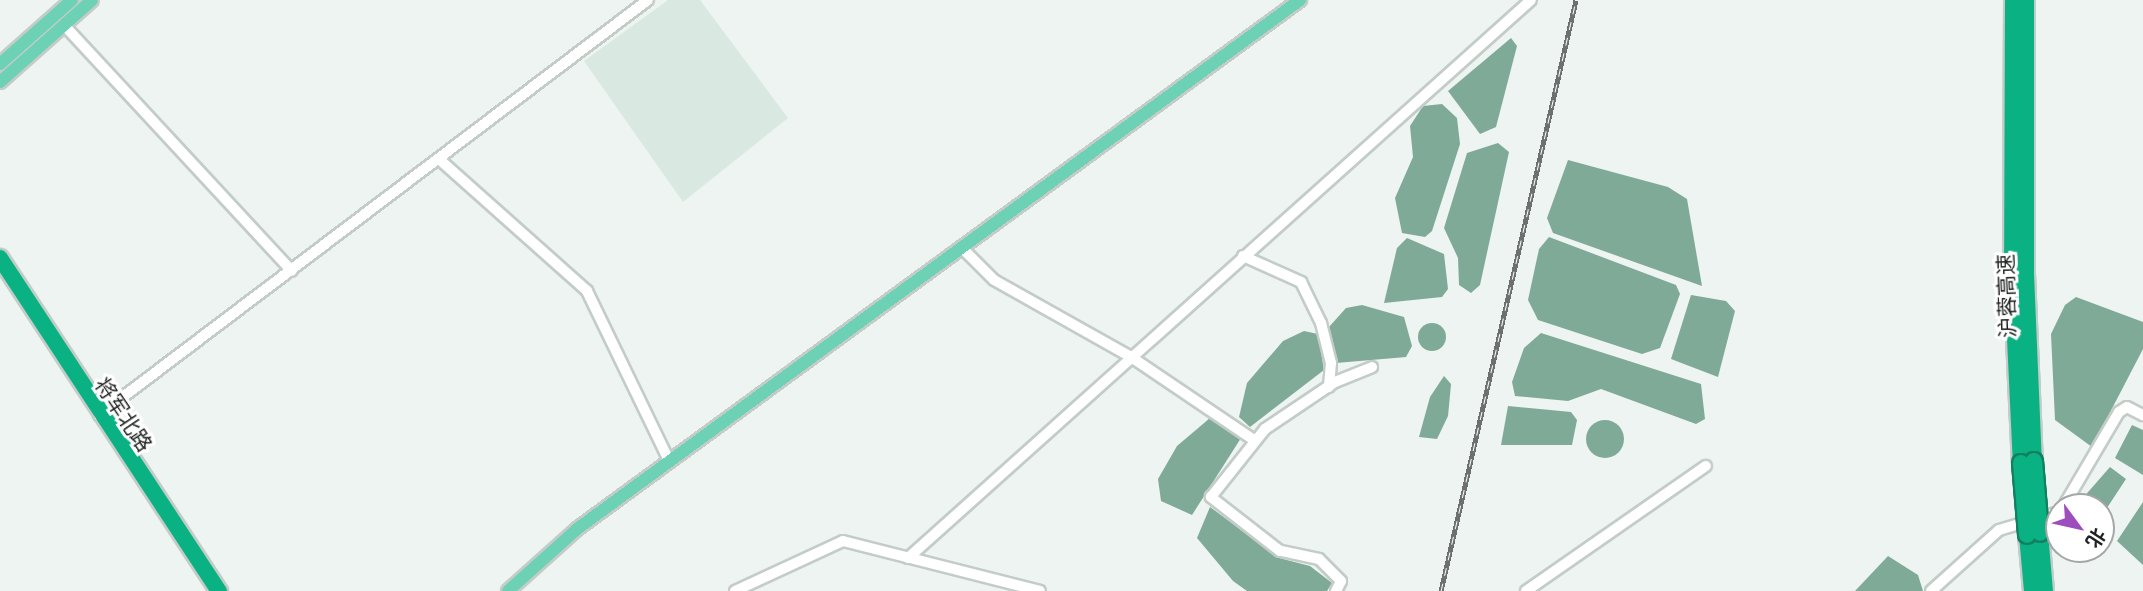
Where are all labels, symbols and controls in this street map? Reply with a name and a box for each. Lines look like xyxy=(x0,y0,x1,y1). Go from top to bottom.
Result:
street label: 沪蓉高速 xyxy=(1992,254,2020,338)
street label: 将军北路 xyxy=(90,372,158,456)
north arrow xyxy=(2045,493,2115,563)
text: 北 xyxy=(2080,523,2112,553)

